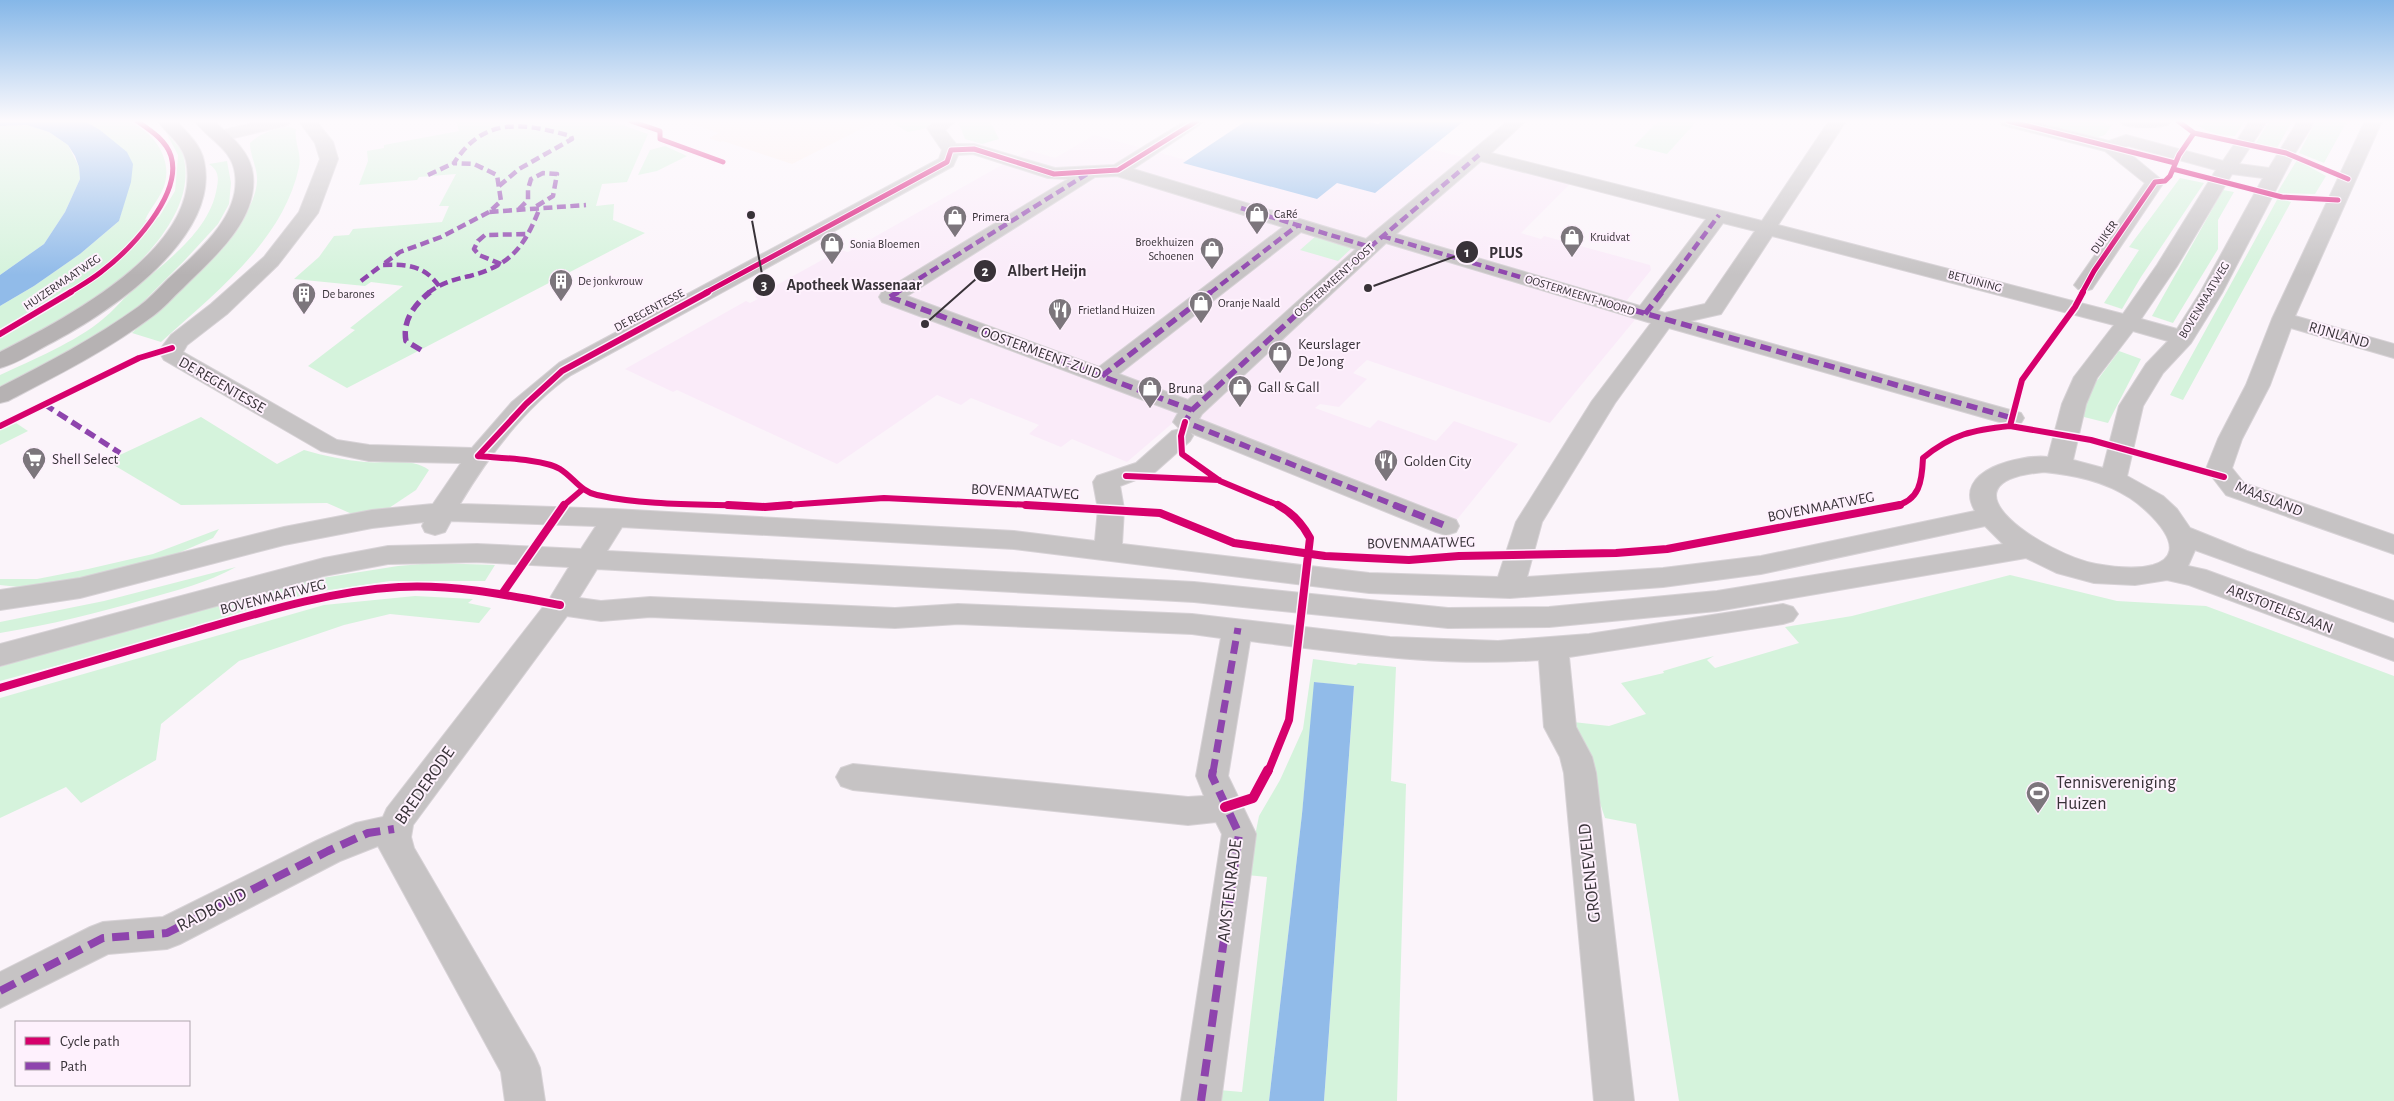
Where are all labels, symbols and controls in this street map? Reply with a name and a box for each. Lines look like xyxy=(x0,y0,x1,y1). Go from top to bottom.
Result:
shop icon: CaRé xyxy=(1244,201,1270,235)
shop icon: Primera xyxy=(942,204,968,238)
place label: CaRé xyxy=(1274,208,1298,220)
place label: Primera xyxy=(972,211,1010,223)
street label: DUIKER xyxy=(2088,218,2120,256)
shop icon: Kruidvat xyxy=(1559,224,1585,258)
shop icon: Sonia Bloemen xyxy=(819,231,845,265)
place label: Kruidvat xyxy=(1590,231,1630,243)
place label: Broekhuizen Schoenen xyxy=(1135,236,1194,262)
shop icon: Broekhuizen Schoenen xyxy=(1199,236,1225,270)
callout: PLUS xyxy=(1454,237,1533,268)
place label: Sonia Bloemen xyxy=(850,238,920,250)
street label: OOSTERMEENT-OOST xyxy=(1292,241,1377,319)
text: 1 xyxy=(1464,245,1470,260)
text: PLUS xyxy=(1489,245,1523,261)
street label: HUIZERMAATWEG xyxy=(21,252,103,312)
callout: Albert Heijn xyxy=(973,255,1096,286)
street label: BOVENMAATWEG xyxy=(2177,260,2231,340)
text: Albert Heijn xyxy=(1008,263,1086,280)
text: 2 xyxy=(981,264,989,279)
building icon: De jonkvrouw xyxy=(548,268,574,302)
street label: BETUINING xyxy=(1947,268,2003,294)
callout: Apotheek Wassenaar xyxy=(752,269,932,300)
street label: OOSTERMEENT-NOORD xyxy=(1524,273,1637,317)
place label: De jonkvrouw xyxy=(578,275,643,288)
text: Apotheek Wassenaar xyxy=(786,277,922,293)
text: 3 xyxy=(761,278,767,293)
building icon: De barones xyxy=(291,281,317,315)
street label: DE REGENTESSE xyxy=(612,286,686,334)
place label: De barones xyxy=(322,288,375,300)
shop icon: Oranje Naald xyxy=(1188,290,1214,324)
restaurant icon: Frietland Huizen xyxy=(1047,297,1073,331)
place label: Oranje Naald xyxy=(1218,297,1280,310)
place label: Frietland Huizen xyxy=(1078,304,1155,316)
street label: RIJNLAND xyxy=(2307,319,2371,351)
street label: OOSTERMEENT-ZUID xyxy=(979,324,1104,382)
place label: Keurslager De Jong xyxy=(1298,337,1361,369)
shop icon: Keurslager De Jong xyxy=(1267,340,1293,374)
street label: DE REGENTESSE xyxy=(176,354,268,416)
shop icon: Gall & Gall xyxy=(1227,374,1253,408)
shop icon: Bruna xyxy=(1137,375,1163,409)
place label: Gall & Gall xyxy=(1258,380,1320,395)
place label: Bruna xyxy=(1168,381,1203,396)
supermarket icon: Shell Select xyxy=(21,446,47,480)
restaurant icon: Golden City xyxy=(1373,448,1399,482)
place label: Shell Select xyxy=(52,452,119,467)
place label: Golden City xyxy=(1404,454,1472,469)
street label: MAASLAND xyxy=(2233,479,2305,519)
street label: BOVENMAATWEG xyxy=(970,482,1080,502)
street label: BOVENMAATWEG xyxy=(1766,489,1876,525)
street label: BOVENMAATWEG xyxy=(1367,535,1475,551)
street label: BOVENMAATWEG xyxy=(219,577,327,617)
street label: ARISTOTELESLAAN xyxy=(2225,582,2335,636)
street label: BREDERODE xyxy=(392,744,458,828)
place label: Tennisvereniging Huizen xyxy=(2056,774,2176,813)
sports icon: Tennisvereniging Huizen xyxy=(2025,780,2051,814)
street label: GROENEVELD xyxy=(1576,823,1604,923)
street label: AMSTENRADE xyxy=(1215,838,1245,943)
street label: RADBOUD xyxy=(174,885,250,935)
legend xyxy=(15,1021,190,1086)
text: Cycle path xyxy=(60,1034,120,1049)
text: Path xyxy=(60,1059,87,1074)

